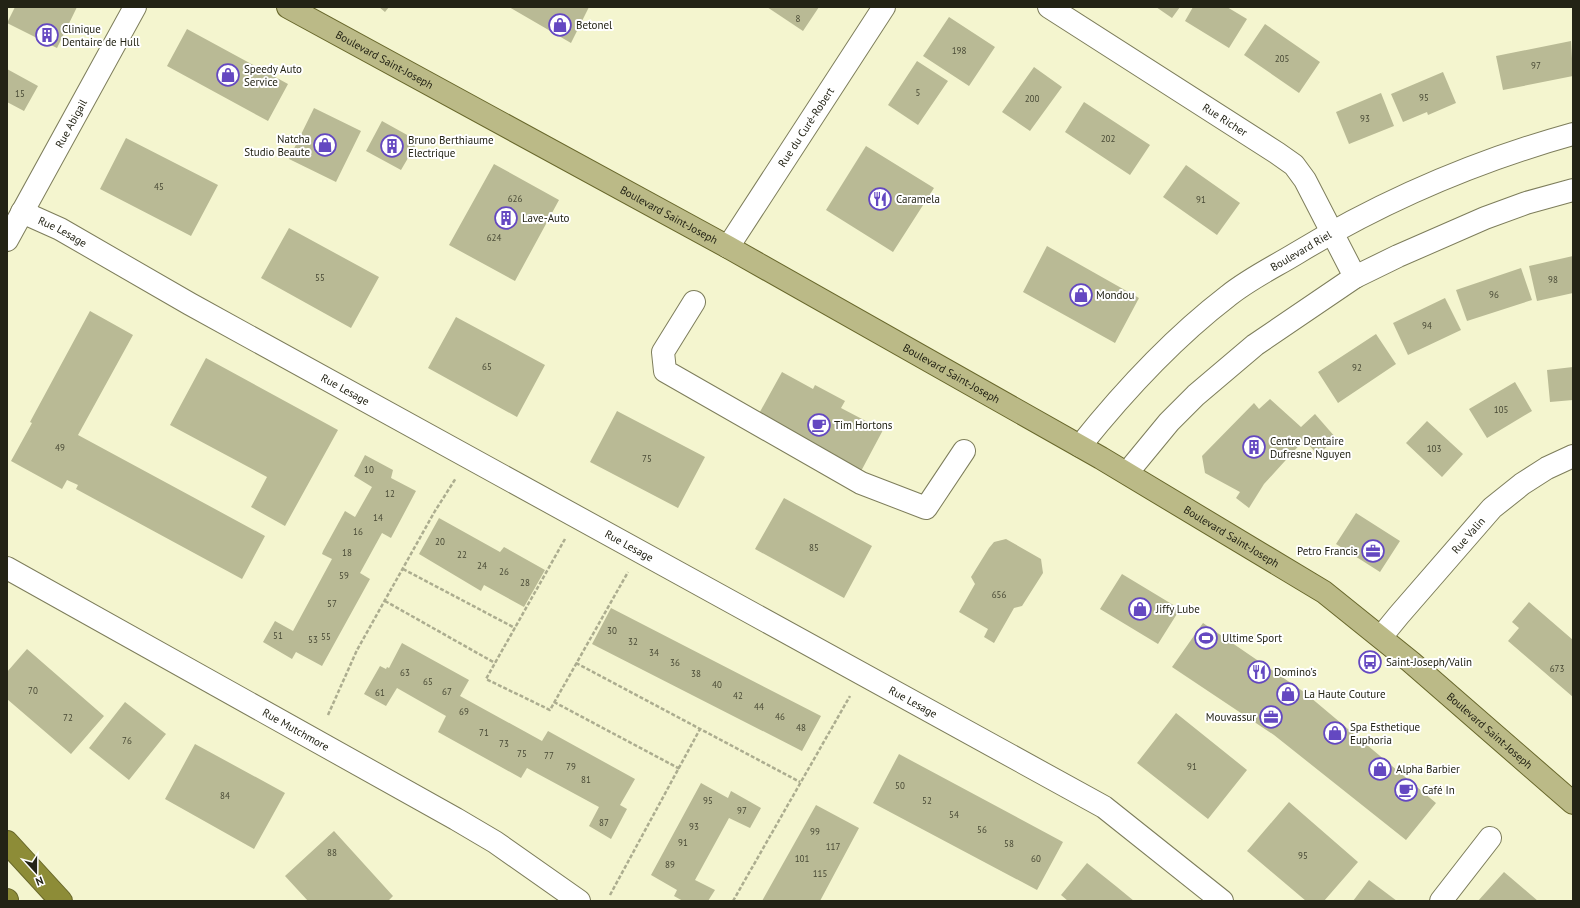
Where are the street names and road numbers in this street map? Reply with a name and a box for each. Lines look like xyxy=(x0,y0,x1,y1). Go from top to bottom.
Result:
street label: Boulevard Saint-Joseph xyxy=(333,27,436,92)
street label: Rue du Curé-Robert xyxy=(775,84,837,170)
street label: Rue Abigail xyxy=(52,96,90,150)
street label: Rue Richer xyxy=(1200,100,1250,139)
street label: Boulevard Saint-Joseph xyxy=(618,183,720,247)
street label: Rue Lesage xyxy=(36,213,90,250)
street label: Boulevard Riel xyxy=(1268,227,1335,274)
street label: Boulevard Saint-Joseph xyxy=(901,340,1003,406)
street label: Rue Lesage xyxy=(319,371,372,409)
street label: Boulevard Saint-Joseph xyxy=(1181,502,1282,571)
street label: Rue Valin xyxy=(1449,514,1488,556)
street label: Rue Lesage xyxy=(603,527,656,565)
street label: Rue Lesage xyxy=(886,683,940,721)
street label: Boulevard Saint-Joseph xyxy=(1444,689,1536,772)
street label: Rue Mutchmore xyxy=(260,705,332,754)

